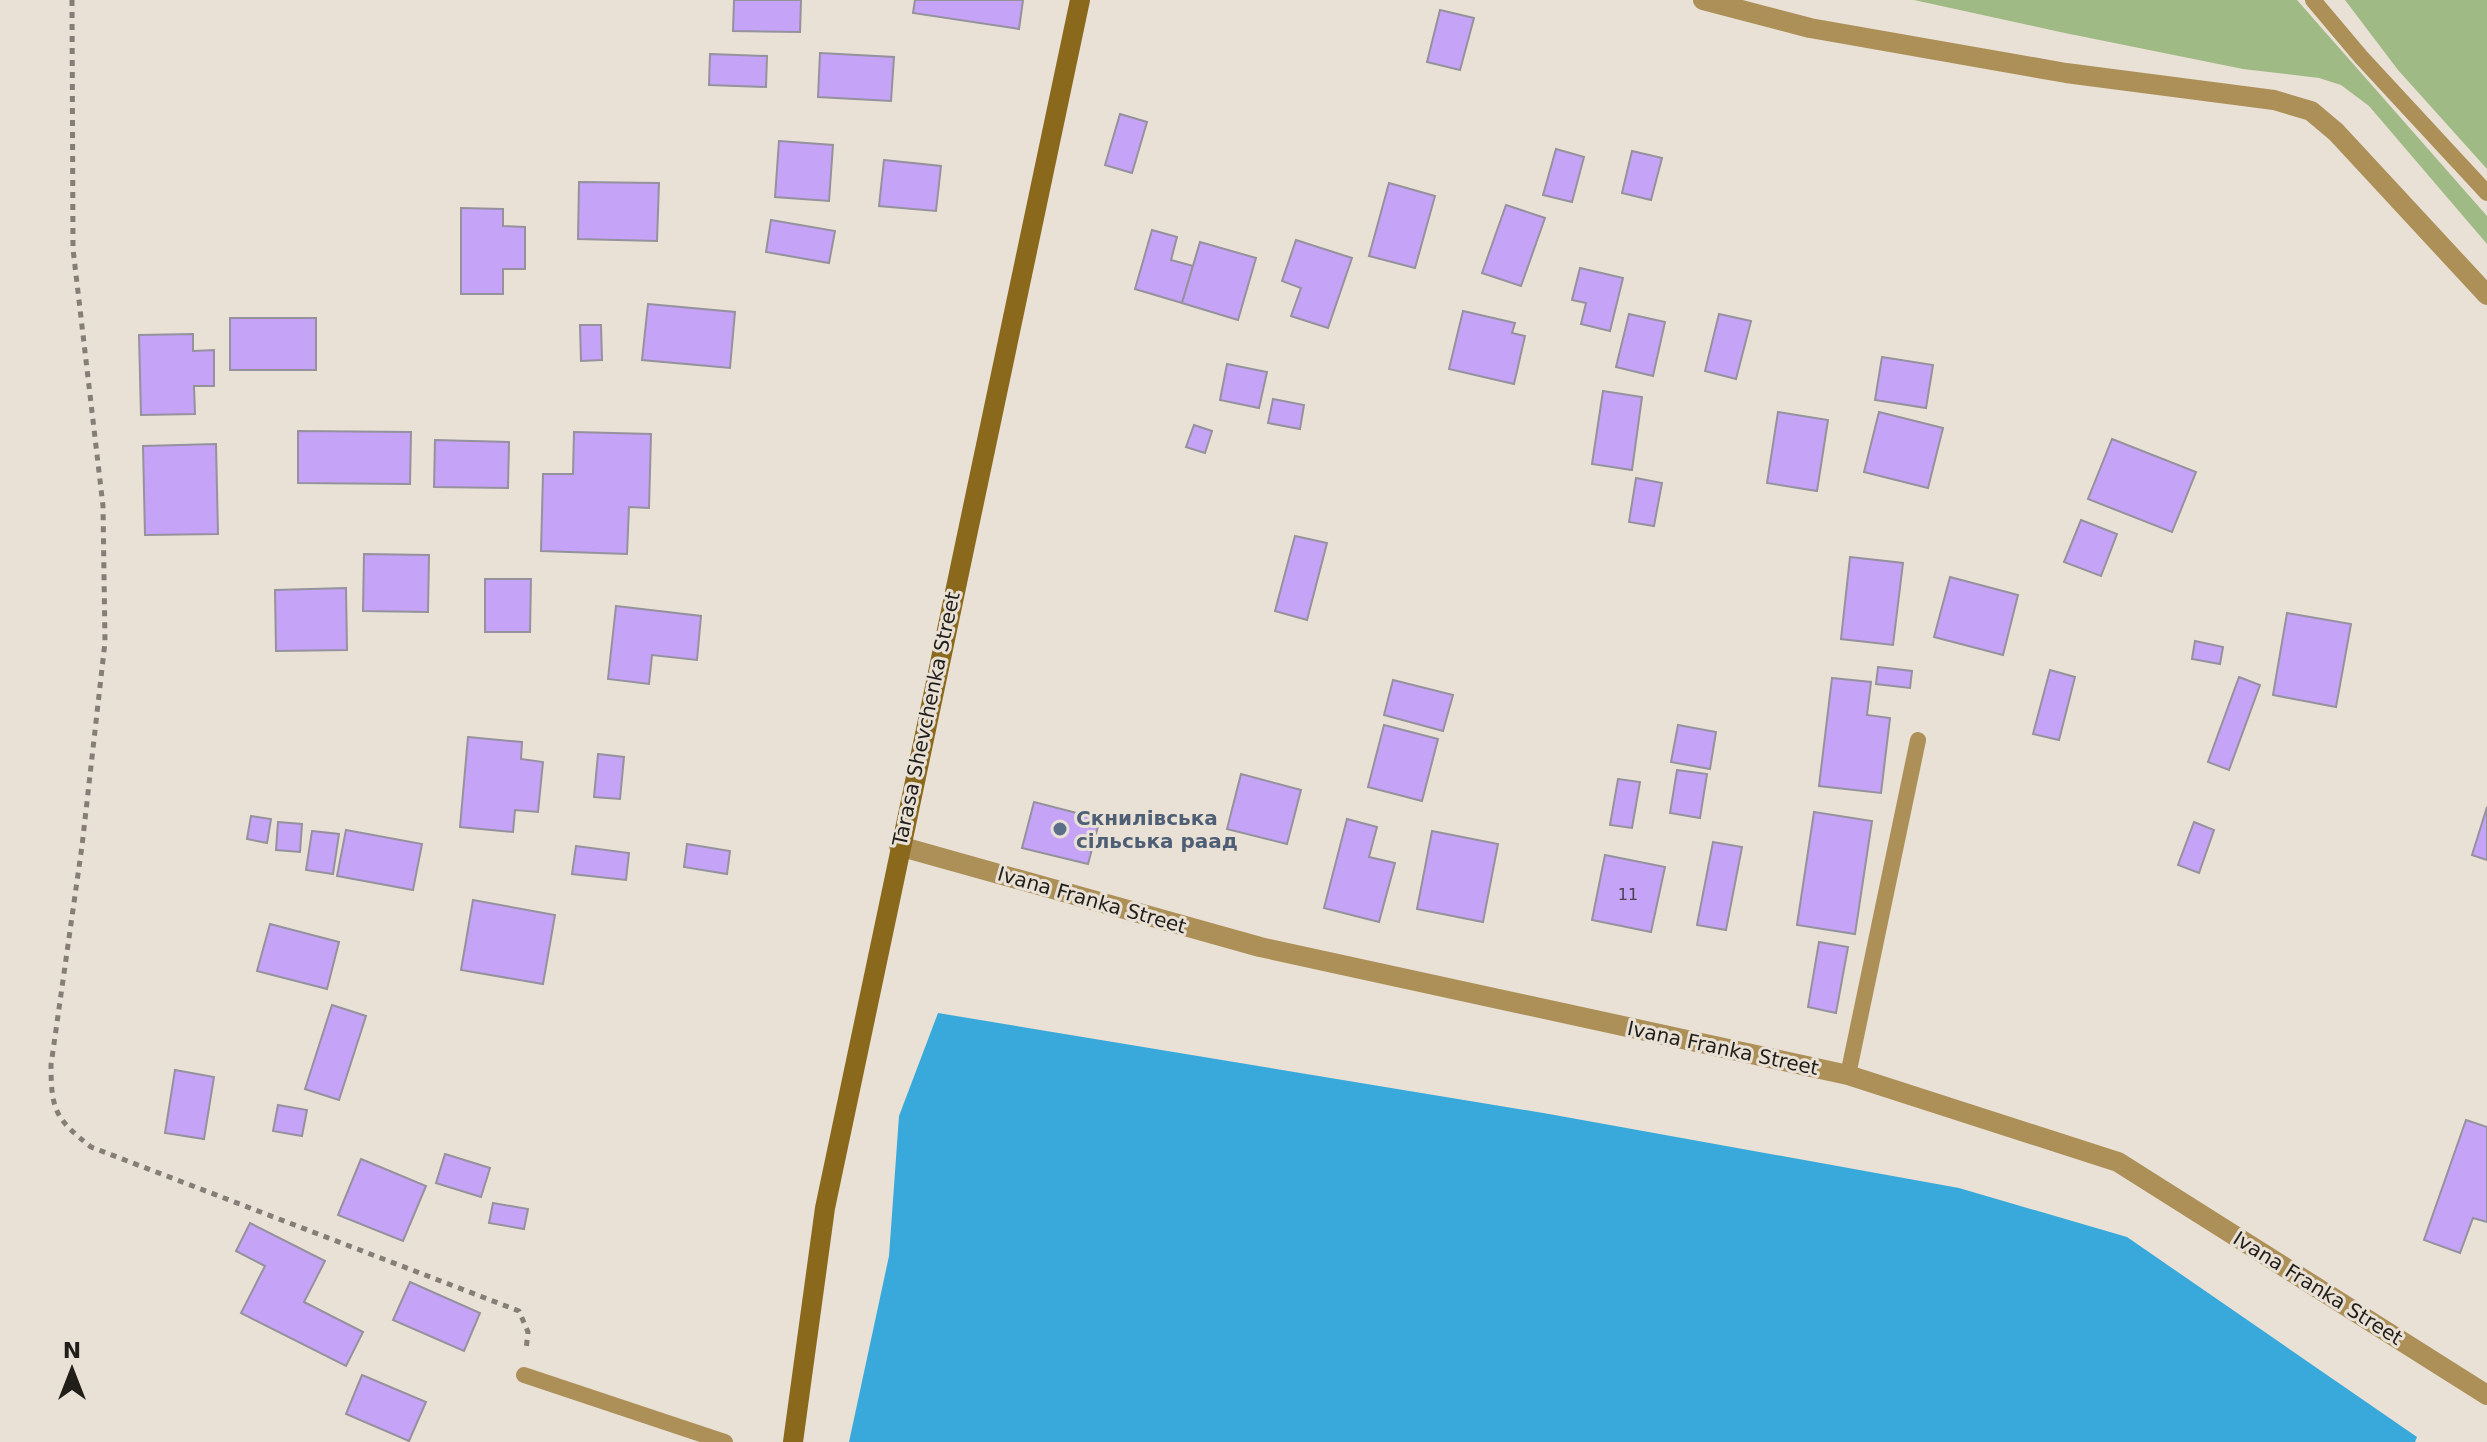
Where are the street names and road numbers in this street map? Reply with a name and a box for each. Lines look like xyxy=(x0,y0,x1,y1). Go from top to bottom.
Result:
street label: Tarasa Shevchenka Street xyxy=(887,589,965,849)
street label: Ivana Franka Street xyxy=(995,862,1189,938)
street label: Ivana Franka Street xyxy=(1625,1016,1821,1080)
street label: Ivana Franka Street xyxy=(2229,1226,2407,1350)

